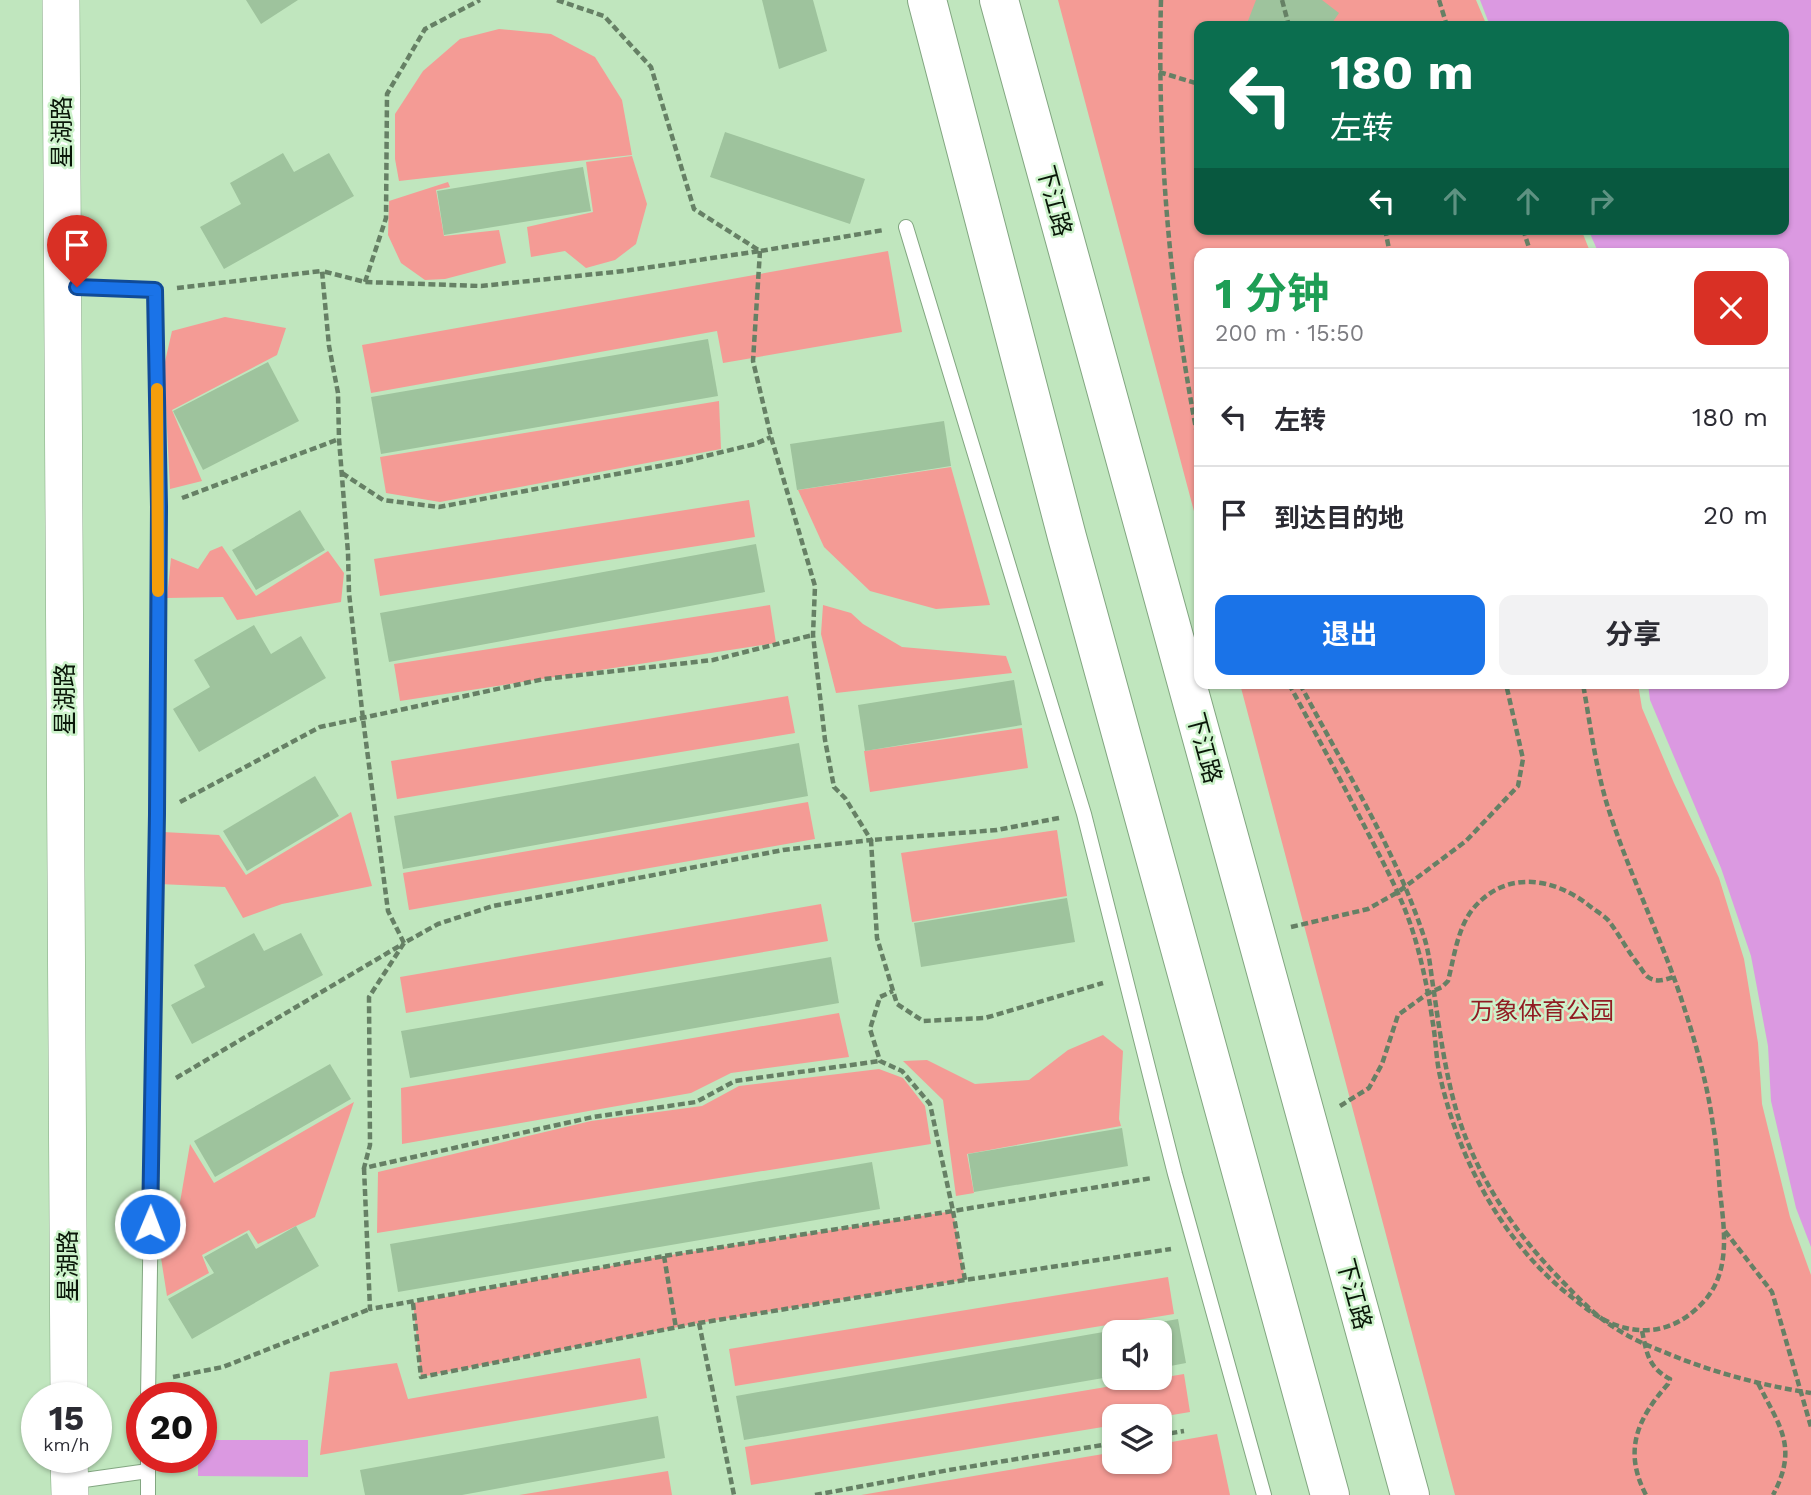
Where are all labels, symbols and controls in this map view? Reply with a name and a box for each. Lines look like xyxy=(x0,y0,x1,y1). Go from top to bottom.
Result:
text: 180 m xyxy=(1330,43,1474,101)
icon: left xyxy=(1215,49,1306,140)
street label: 星湖路 xyxy=(48,96,76,168)
text: 左转 xyxy=(1330,109,1394,147)
street label: 下江路 xyxy=(1031,163,1077,239)
icon: left xyxy=(1363,182,1401,220)
icon: ahead xyxy=(1436,182,1474,220)
icon: ahead xyxy=(1509,182,1547,220)
icon: right xyxy=(1582,182,1620,220)
pin xyxy=(47,215,107,287)
icon: arrive xyxy=(58,226,96,264)
text: 1 分钟 xyxy=(1215,269,1329,318)
button: close xyxy=(1694,271,1768,345)
text: 200 m · 15:50 xyxy=(1215,320,1364,347)
icon: left xyxy=(1215,398,1253,436)
text: 180 m xyxy=(1692,402,1768,432)
text: 左转 xyxy=(1274,405,1326,435)
icon: arrive xyxy=(1215,496,1253,534)
text: 20 m xyxy=(1703,500,1768,530)
text: 到达目的地 xyxy=(1274,503,1404,533)
button: 退出 xyxy=(1215,595,1485,675)
button: 分享 xyxy=(1499,595,1768,675)
street label: 星湖路 xyxy=(51,663,79,735)
street label: 下江路 xyxy=(1181,710,1227,786)
park label: 万象体育公园 xyxy=(1470,997,1614,1025)
position arrow xyxy=(113,1187,187,1261)
street label: 星湖路 xyxy=(54,1230,82,1302)
street label: 下江路 xyxy=(1331,1256,1377,1332)
map controls xyxy=(1102,1320,1172,1474)
button: sound xyxy=(1102,1320,1172,1390)
speed limit sign: 20 xyxy=(126,1382,217,1473)
text: 15 xyxy=(49,1397,84,1439)
button: layers xyxy=(1102,1404,1172,1474)
text: km/h xyxy=(43,1434,90,1455)

